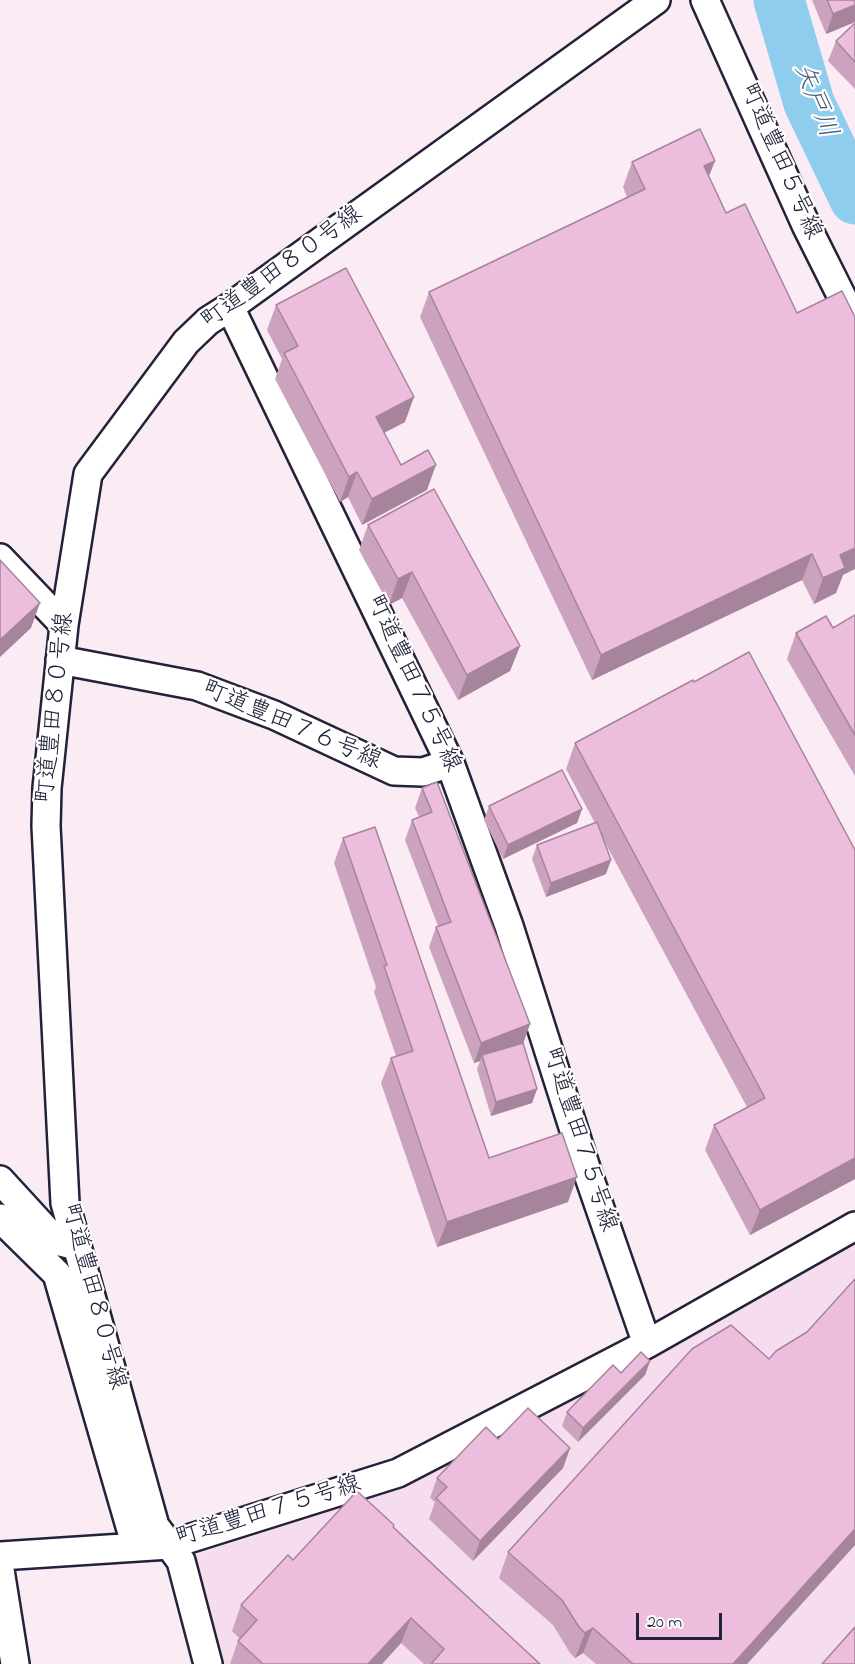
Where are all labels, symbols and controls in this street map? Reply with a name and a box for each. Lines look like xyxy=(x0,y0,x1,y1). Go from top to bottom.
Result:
water label: 矢戸川 xyxy=(784,59,842,143)
street label: 町道豊田５号線 xyxy=(732,79,826,245)
street label: 町道豊田８０号線 xyxy=(197,201,369,337)
street label: 町道豊田７５号線 xyxy=(358,591,466,777)
street label: 町道豊田８０号線 xyxy=(33,611,81,805)
street label: 町道豊田７６号線 xyxy=(197,676,385,778)
street label: 町道豊田７５号線 xyxy=(535,1044,621,1236)
street label: 町道豊田８０号線 xyxy=(53,1201,131,1393)
street label: 町道豊田７５号線 xyxy=(173,1471,365,1555)
scale bar xyxy=(639,1601,724,1639)
text: 20 m xyxy=(647,1610,682,1636)

